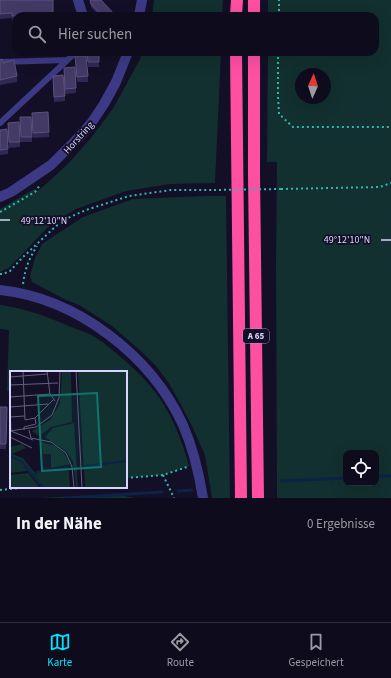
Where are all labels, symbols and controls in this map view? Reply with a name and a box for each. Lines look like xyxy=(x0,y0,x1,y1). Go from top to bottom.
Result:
search box xyxy=(12,12,379,56)
icon: search xyxy=(26,23,48,45)
text: Hier suchen xyxy=(58,24,132,45)
north arrow xyxy=(295,68,331,104)
street label: Horstring xyxy=(60,118,97,157)
text: 49°12'10"N xyxy=(21,214,67,228)
text: 49°12'10"N xyxy=(324,233,370,247)
road number: A 65 xyxy=(243,329,269,343)
inset map xyxy=(10,371,127,488)
map controls xyxy=(343,450,379,486)
button: locate xyxy=(343,450,379,486)
text: In der Nähe xyxy=(16,512,102,536)
text: 0 Ergebnisse xyxy=(307,515,375,533)
tab: Karte xyxy=(47,631,72,670)
tab: Route xyxy=(167,631,194,670)
tab: Gespeichert xyxy=(289,631,344,670)

